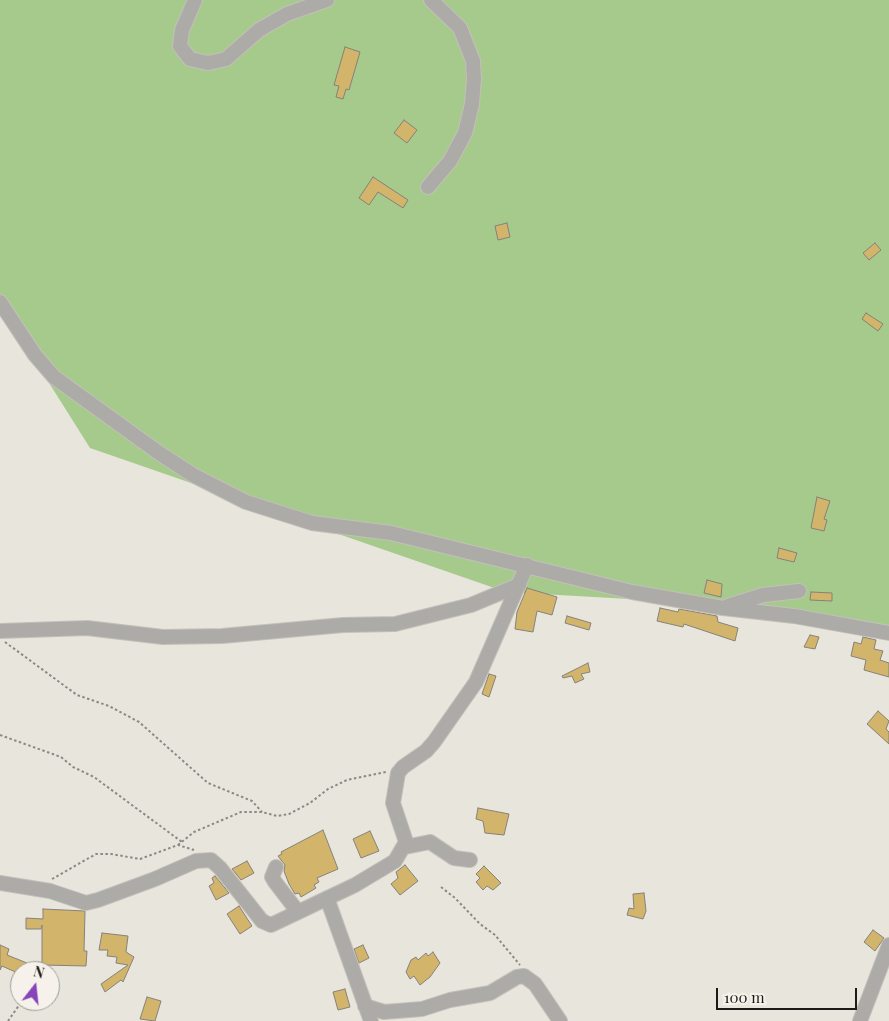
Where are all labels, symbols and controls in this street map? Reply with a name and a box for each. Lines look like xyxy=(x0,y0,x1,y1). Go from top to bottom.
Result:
north arrow xyxy=(10,961,60,1011)
text: N xyxy=(32,962,46,983)
scale bar xyxy=(719,978,860,1010)
text: 100 m xyxy=(724,987,765,1007)

